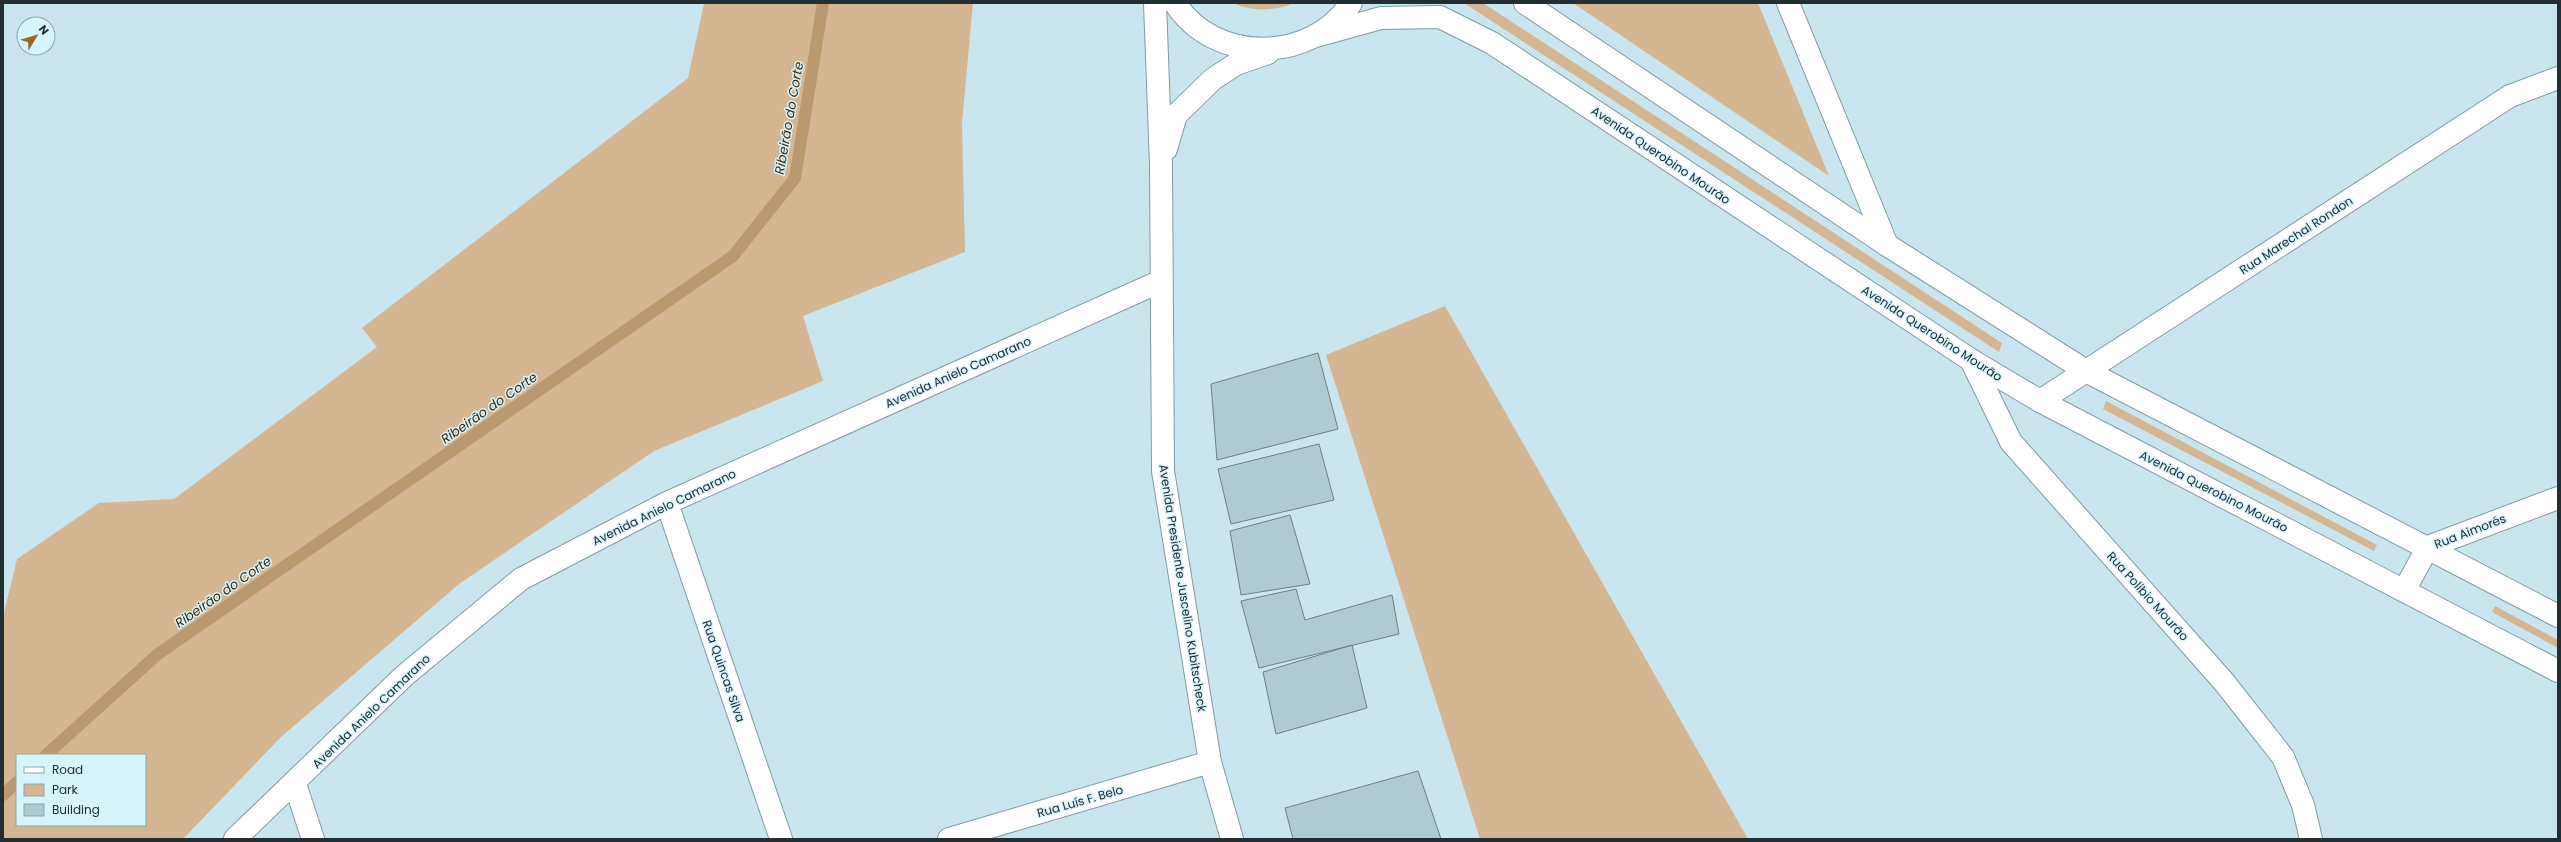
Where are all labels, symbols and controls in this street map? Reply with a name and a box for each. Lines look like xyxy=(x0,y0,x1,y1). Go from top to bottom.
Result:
north arrow xyxy=(16,16,56,56)
text: N xyxy=(35,22,53,38)
water label: Ribeirão do Corte xyxy=(770,60,808,176)
street label: Avenida Querobino Mourão xyxy=(1588,102,1734,208)
street label: Rua Marechal Rondon xyxy=(2236,192,2356,278)
street label: Avenida Querobino Mourão xyxy=(1858,281,2006,385)
street label: Avenida Anielo Camarano xyxy=(882,332,1034,412)
water label: Ribeirão do Corte xyxy=(437,368,541,448)
street label: Avenida Querobino Mourão xyxy=(2137,446,2291,536)
street label: Avenida Presidente Juscelino Kubitscheck xyxy=(1155,463,1211,714)
street label: Avenida Anielo Camarano xyxy=(589,465,739,549)
street label: Rua Aimorés xyxy=(2432,510,2508,552)
street label: Rua Polibio Mourão xyxy=(2103,548,2193,645)
water label: Ribeirão do Corte xyxy=(171,552,275,632)
street label: Rua Quincas Silva xyxy=(699,618,749,724)
street label: Avenida Anielo Camarano xyxy=(308,650,434,772)
legend xyxy=(16,754,146,826)
text: Road xyxy=(52,761,83,778)
text: Park xyxy=(52,781,79,798)
street label: Rua Luís F. Belo xyxy=(1035,781,1125,821)
text: Building xyxy=(52,801,100,818)

